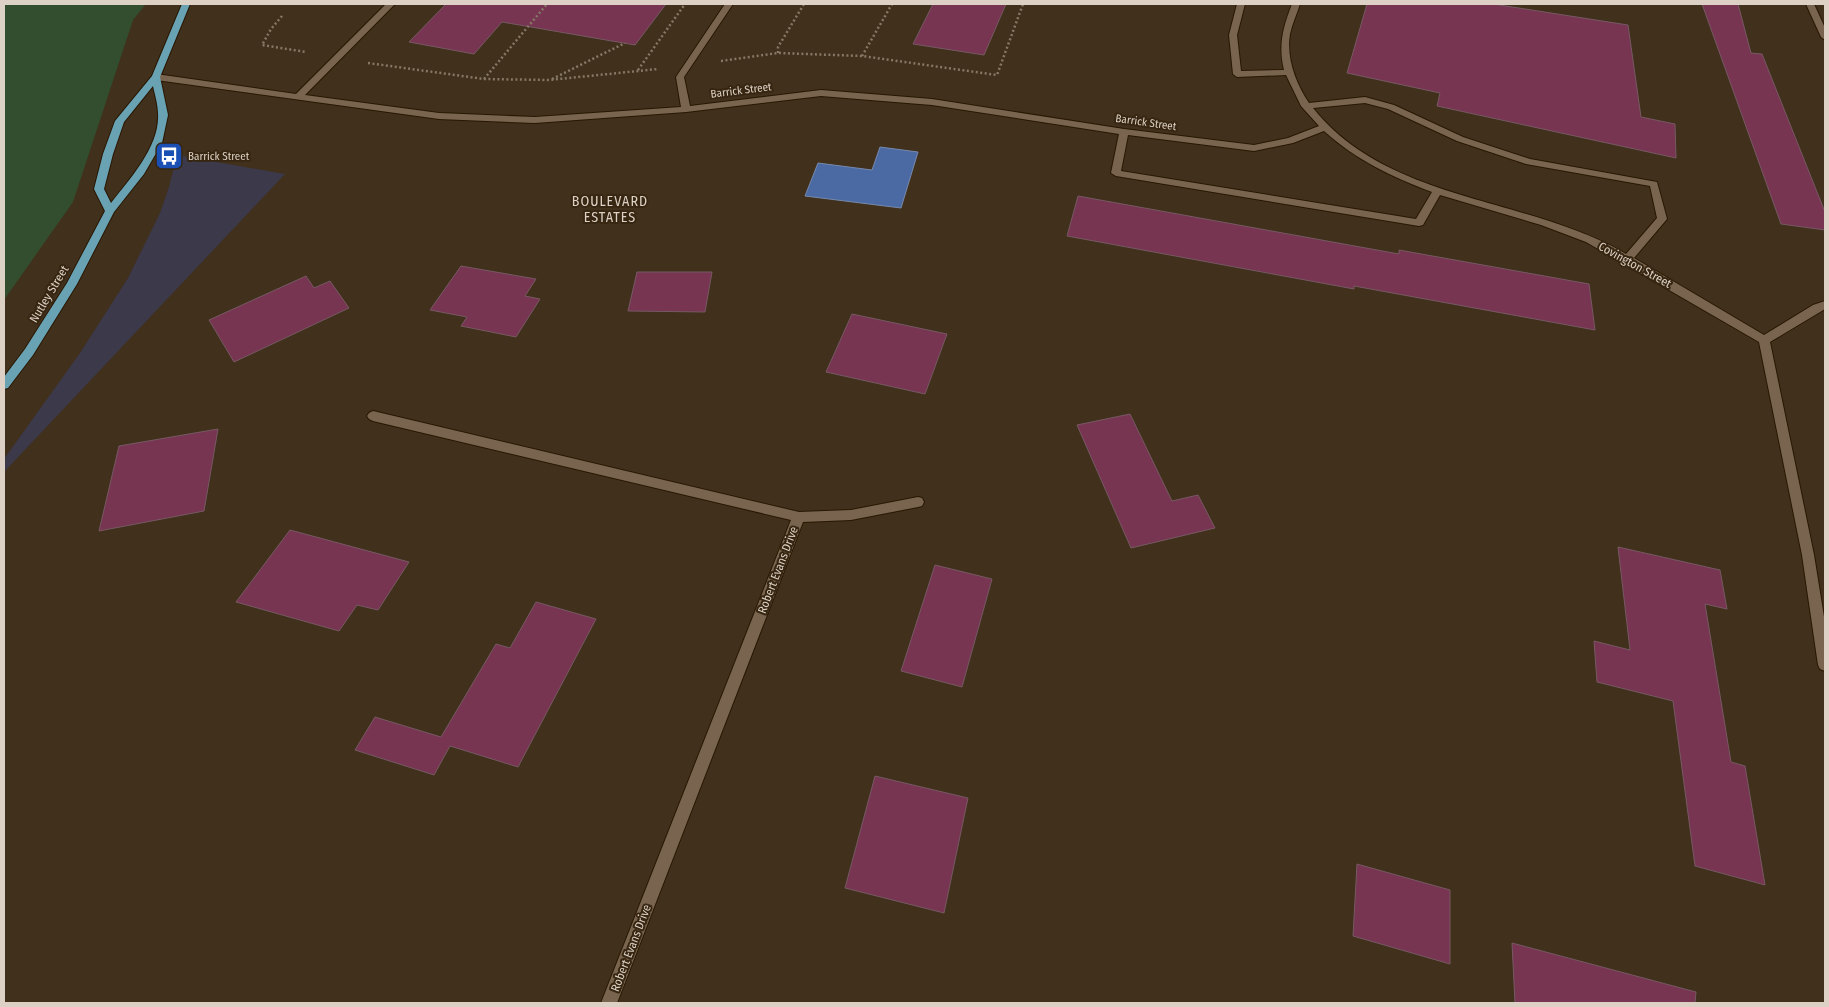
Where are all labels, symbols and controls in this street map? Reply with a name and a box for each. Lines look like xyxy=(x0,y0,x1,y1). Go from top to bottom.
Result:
street label: Barrick Street xyxy=(710,80,773,101)
street label: Barrick Street xyxy=(1115,112,1178,133)
bus stop icon: Barrick Street xyxy=(154,141,184,171)
place label: Barrick Street xyxy=(188,150,250,163)
district label: BOULEVARD ESTATES xyxy=(572,193,648,226)
street label: Covington Street xyxy=(1596,239,1674,291)
street label: Nutley Street xyxy=(27,263,72,325)
street label: Robert Evans Drive xyxy=(755,524,801,615)
street label: Robert Evans Drive xyxy=(608,902,654,993)

